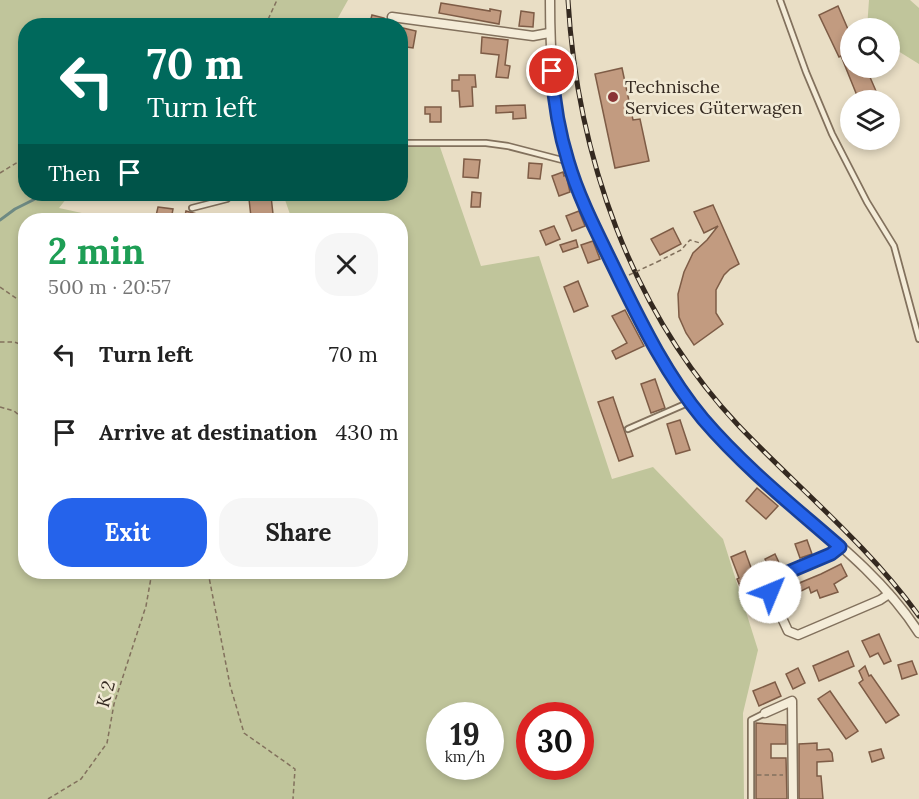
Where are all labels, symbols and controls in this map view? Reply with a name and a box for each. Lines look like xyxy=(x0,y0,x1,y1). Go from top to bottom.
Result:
map controls xyxy=(840,18,900,150)
button: search xyxy=(840,18,900,78)
text: 70 m xyxy=(147,37,243,91)
icon: left xyxy=(48,42,126,120)
pin xyxy=(526,45,577,96)
icon: arrive xyxy=(535,54,568,87)
place label: Technische Services Güterwagen xyxy=(625,75,803,119)
text: Turn left xyxy=(147,90,257,124)
marker: Technische Services Güterwagen xyxy=(606,90,620,104)
button: layers xyxy=(840,90,900,150)
icon: arrive xyxy=(113,156,146,189)
text: Then xyxy=(48,159,101,187)
text: 2 min xyxy=(48,228,145,274)
button: close xyxy=(315,233,378,296)
text: 500 m · 20:57 xyxy=(48,274,171,299)
icon: left xyxy=(48,338,81,371)
text: Turn left xyxy=(99,340,193,368)
text: 70 m xyxy=(329,340,378,368)
icon: arrive xyxy=(48,416,81,449)
text: Arrive at destination xyxy=(99,418,317,446)
text: 430 m xyxy=(335,418,399,446)
button: Exit xyxy=(48,498,207,567)
button: Share xyxy=(219,498,378,567)
position arrow xyxy=(738,560,802,624)
street label: K 2 xyxy=(91,678,120,710)
speed limit sign: 30 xyxy=(516,702,594,780)
text: 19 xyxy=(450,715,480,753)
text: km/h xyxy=(445,747,485,766)

